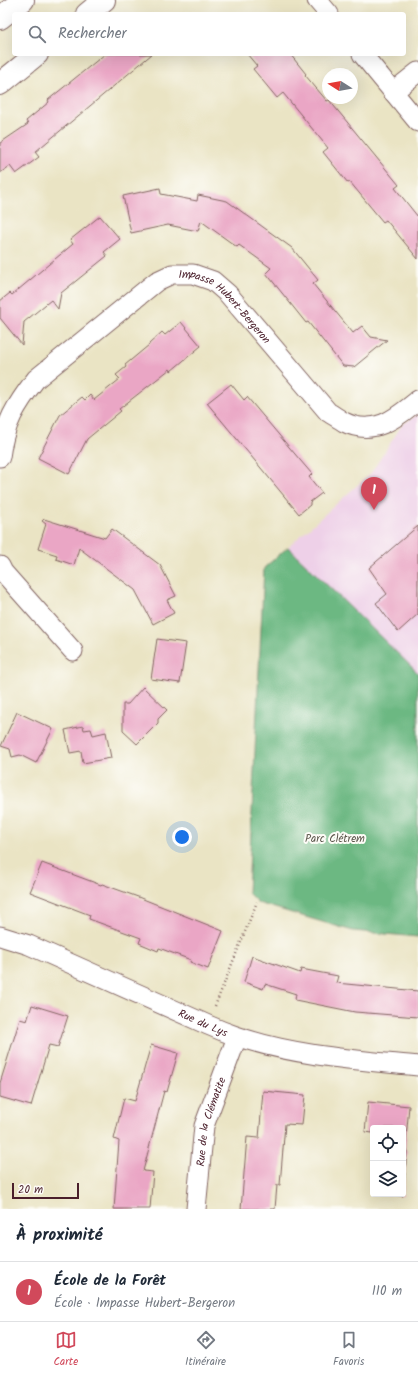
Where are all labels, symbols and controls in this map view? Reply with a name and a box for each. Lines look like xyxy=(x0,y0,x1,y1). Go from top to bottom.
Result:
search box xyxy=(12,12,406,56)
text: Rechercher xyxy=(58,22,126,46)
icon: search xyxy=(26,23,48,45)
north arrow xyxy=(322,68,358,104)
street label: Impasse Hubert-Bergeron xyxy=(179,265,275,348)
pin: 1 xyxy=(361,477,387,510)
your location xyxy=(172,827,192,847)
park label: Parc Clétrem xyxy=(305,830,365,848)
street label: Rue du Lys xyxy=(175,1005,230,1042)
street label: Rue de la Clématite xyxy=(192,1075,231,1167)
map controls xyxy=(370,1125,406,1197)
button: locate xyxy=(370,1125,406,1161)
button: layers xyxy=(370,1161,406,1197)
scale bar xyxy=(12,1181,79,1200)
text: 20 m xyxy=(18,1181,43,1199)
text: À proximité xyxy=(16,1222,103,1249)
text: École de la Forêt xyxy=(54,1269,166,1293)
text: 1 xyxy=(27,1281,31,1302)
text: 110 m xyxy=(372,1281,402,1302)
text: École · Impasse Hubert-Bergeron xyxy=(54,1293,235,1314)
tab: Carte xyxy=(53,1329,78,1371)
tab: Itinéraire xyxy=(185,1329,226,1371)
tab: Favoris xyxy=(333,1329,365,1371)

